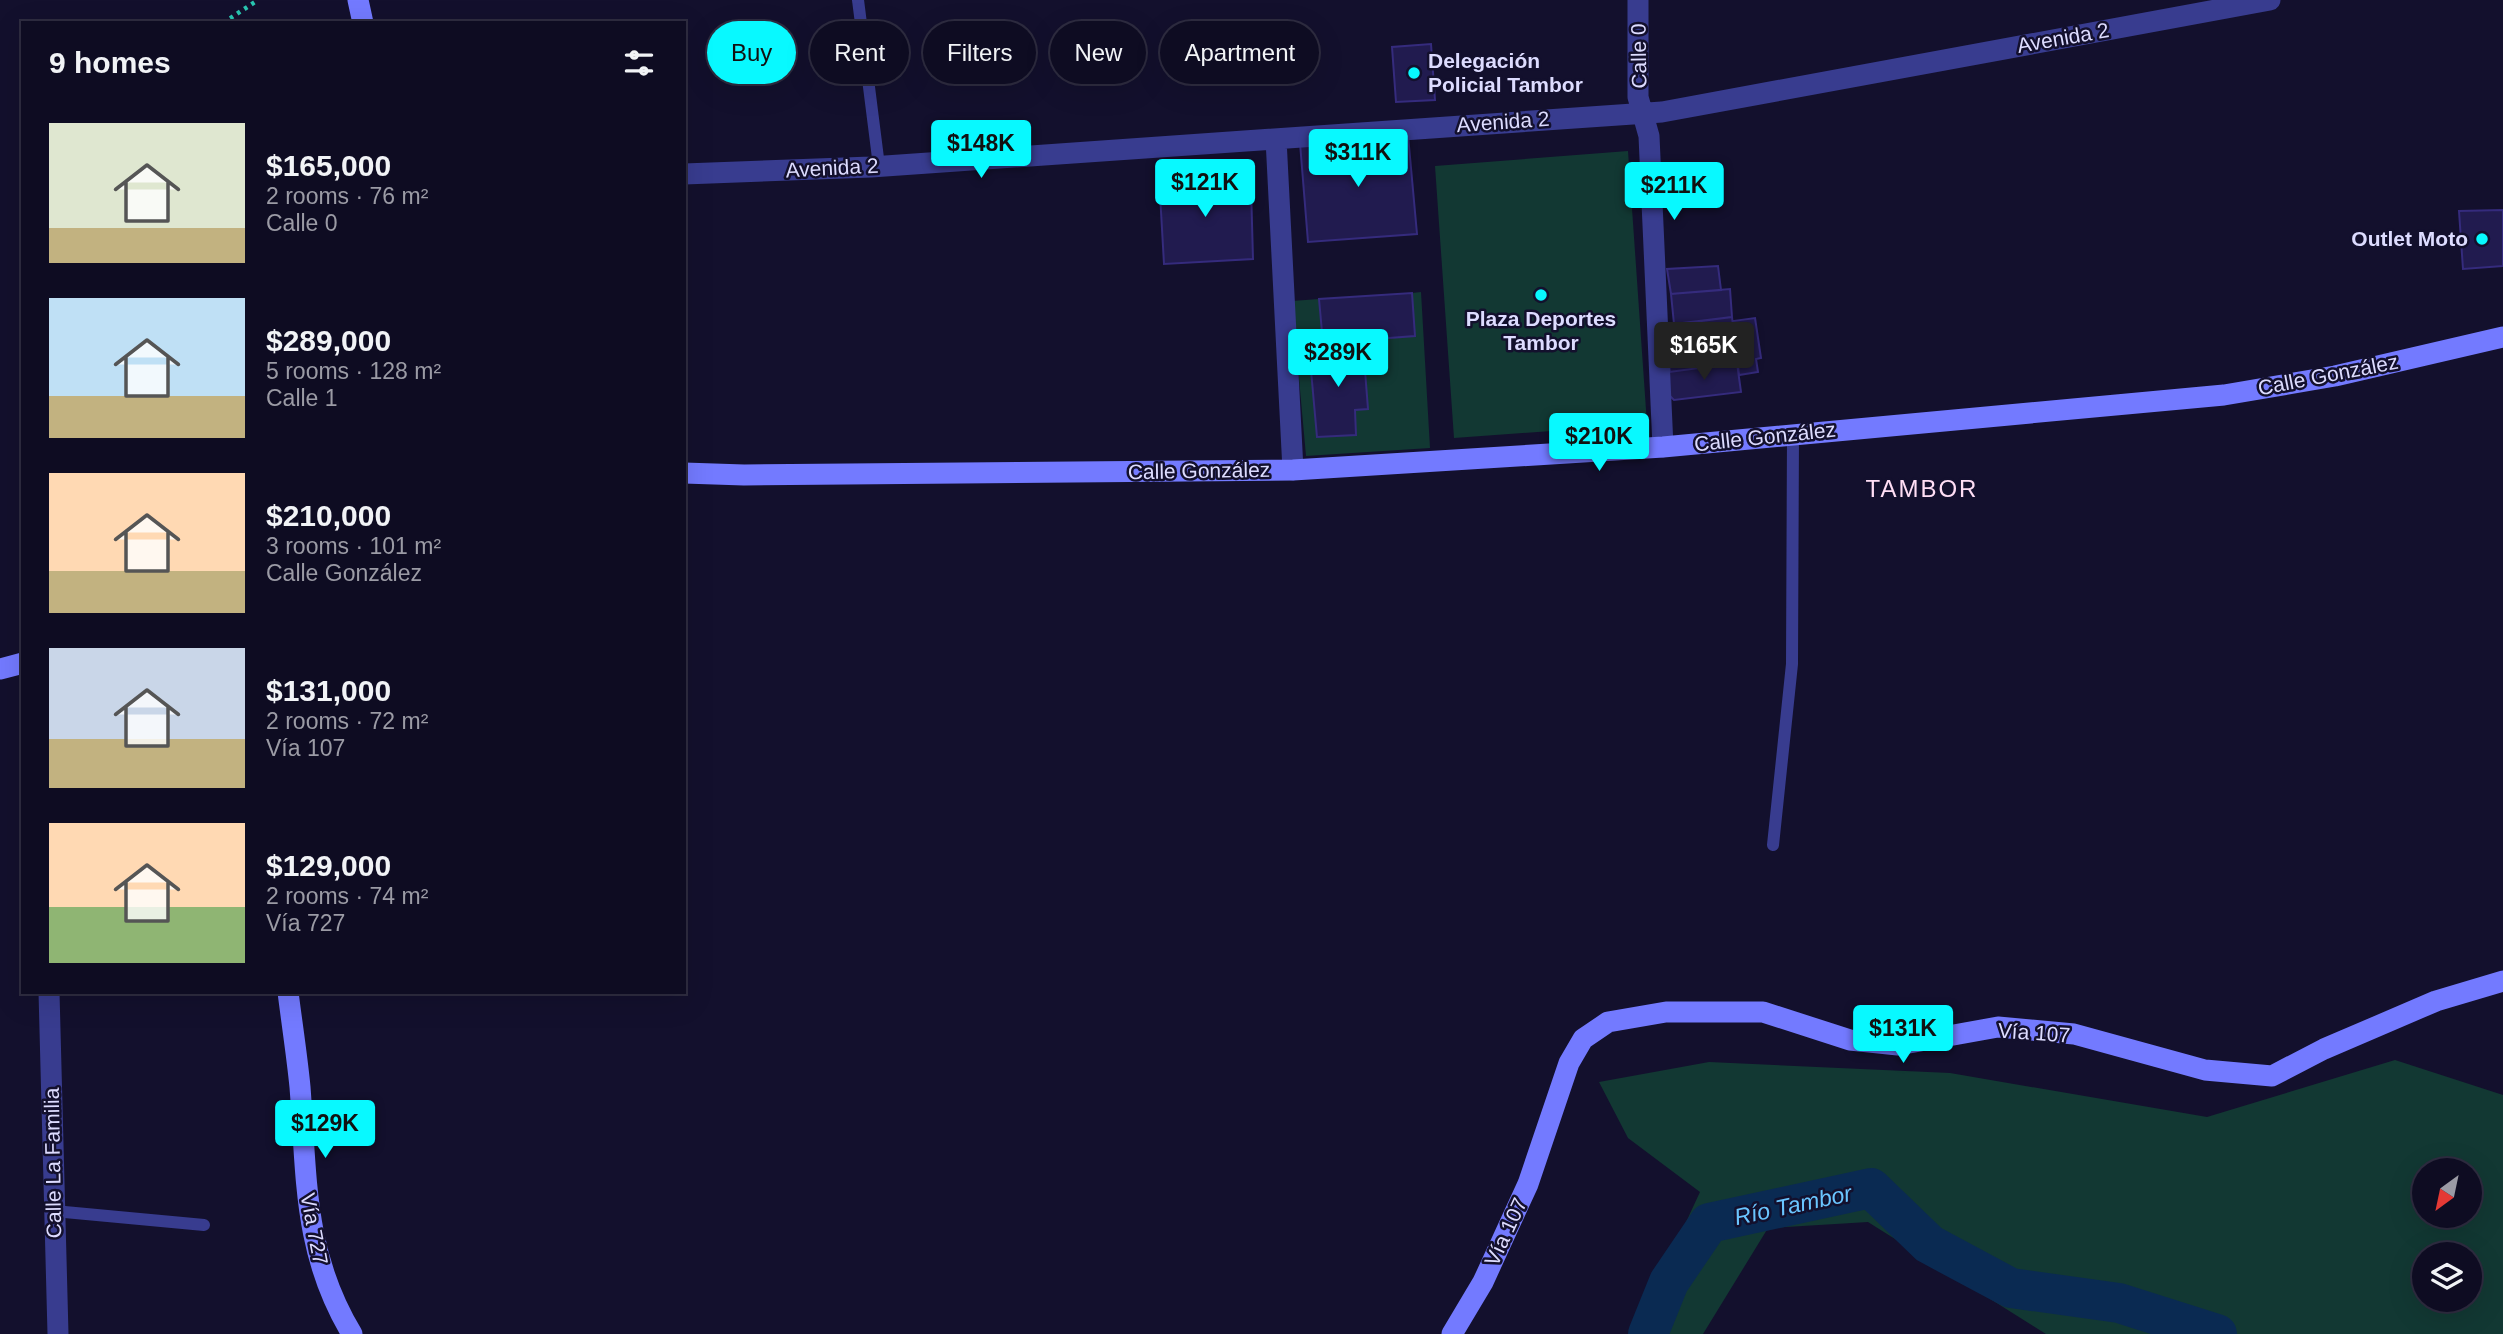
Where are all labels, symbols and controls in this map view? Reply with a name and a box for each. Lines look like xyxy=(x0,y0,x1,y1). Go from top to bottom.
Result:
street label: Avenida 2 xyxy=(2015,18,2111,57)
chip: Buy xyxy=(707,21,796,84)
chip: Rent xyxy=(810,21,909,84)
chip: Filters xyxy=(923,21,1036,84)
chip: New xyxy=(1050,21,1146,84)
chip: Apartment xyxy=(1160,21,1319,84)
street label: Calle 0 xyxy=(1626,23,1651,89)
icon: filters xyxy=(620,44,658,82)
text: 9 homes xyxy=(49,46,171,79)
place label: Delegación Policial Tambor xyxy=(1428,49,1583,96)
marker: Delegación Policial Tambor xyxy=(1406,65,1422,81)
street label: Avenida 2 xyxy=(1456,107,1550,136)
pin: $148K xyxy=(932,120,1030,180)
text: $148K xyxy=(947,130,1015,156)
pin: $311K xyxy=(1309,130,1407,189)
text: $311K xyxy=(1325,139,1391,165)
text: $165,000 xyxy=(266,149,391,182)
icon: home xyxy=(105,151,189,235)
street label: Avenida 2 xyxy=(785,154,879,181)
pin: $121K xyxy=(1156,160,1254,219)
pin: $211K xyxy=(1625,162,1723,222)
text: $121K xyxy=(1171,169,1239,195)
text: $211K xyxy=(1641,172,1707,198)
text: 2 rooms · 76 m² xyxy=(266,183,428,209)
text: Calle 0 xyxy=(266,210,338,236)
place label: Outlet Moto xyxy=(2351,227,2468,250)
marker: Outlet Moto xyxy=(2474,231,2490,247)
marker: Plaza Deportes Tambor xyxy=(1533,287,1549,303)
place label: Plaza Deportes Tambor xyxy=(1466,307,1616,354)
pin: $165K xyxy=(1655,322,1753,382)
text: $289,000 xyxy=(266,324,391,357)
icon: home xyxy=(105,326,189,410)
pin: $289K xyxy=(1289,330,1387,389)
text: $165K xyxy=(1670,332,1738,358)
text: $289K xyxy=(1304,339,1372,365)
street label: Calle González xyxy=(2256,350,2400,399)
text: 5 rooms · 128 m² xyxy=(266,358,441,384)
text: Calle 1 xyxy=(266,385,338,411)
pin: $210K xyxy=(1550,414,1648,473)
street label: Calle González xyxy=(1693,418,1837,455)
text: $210K xyxy=(1565,423,1633,449)
street label: Calle González xyxy=(1128,458,1270,483)
district label: TAMBOR xyxy=(1866,475,1978,502)
text: $210,000 xyxy=(266,499,391,532)
icon: home xyxy=(105,501,189,585)
text: 3 rooms · 101 m² xyxy=(266,533,441,559)
text: Calle González xyxy=(266,560,422,586)
text: $131,000 xyxy=(266,674,391,707)
icon: home xyxy=(105,676,189,760)
text: 2 rooms · 72 m² xyxy=(266,708,428,734)
text: Vía 107 xyxy=(266,735,345,761)
text: $129,000 xyxy=(266,849,391,882)
icon: home xyxy=(105,851,189,935)
text: 2 rooms · 74 m² xyxy=(266,883,428,909)
text: Vía 727 xyxy=(266,910,345,936)
pin: $131K xyxy=(1854,1006,1952,1065)
text: $131K xyxy=(1869,1015,1937,1041)
street label: Vía 107 xyxy=(1997,1019,2071,1046)
street label: Calle La Familia xyxy=(40,1087,65,1238)
pin: $129K xyxy=(276,1100,374,1160)
text: $129K xyxy=(291,1110,359,1136)
north arrow xyxy=(2412,1158,2482,1228)
map controls xyxy=(2412,1158,2482,1312)
water label: Río Tambor xyxy=(1732,1180,1855,1230)
street label: Vía 727 xyxy=(296,1191,333,1267)
street label: Vía 107 xyxy=(1480,1194,1531,1269)
button: layers xyxy=(2412,1242,2482,1312)

